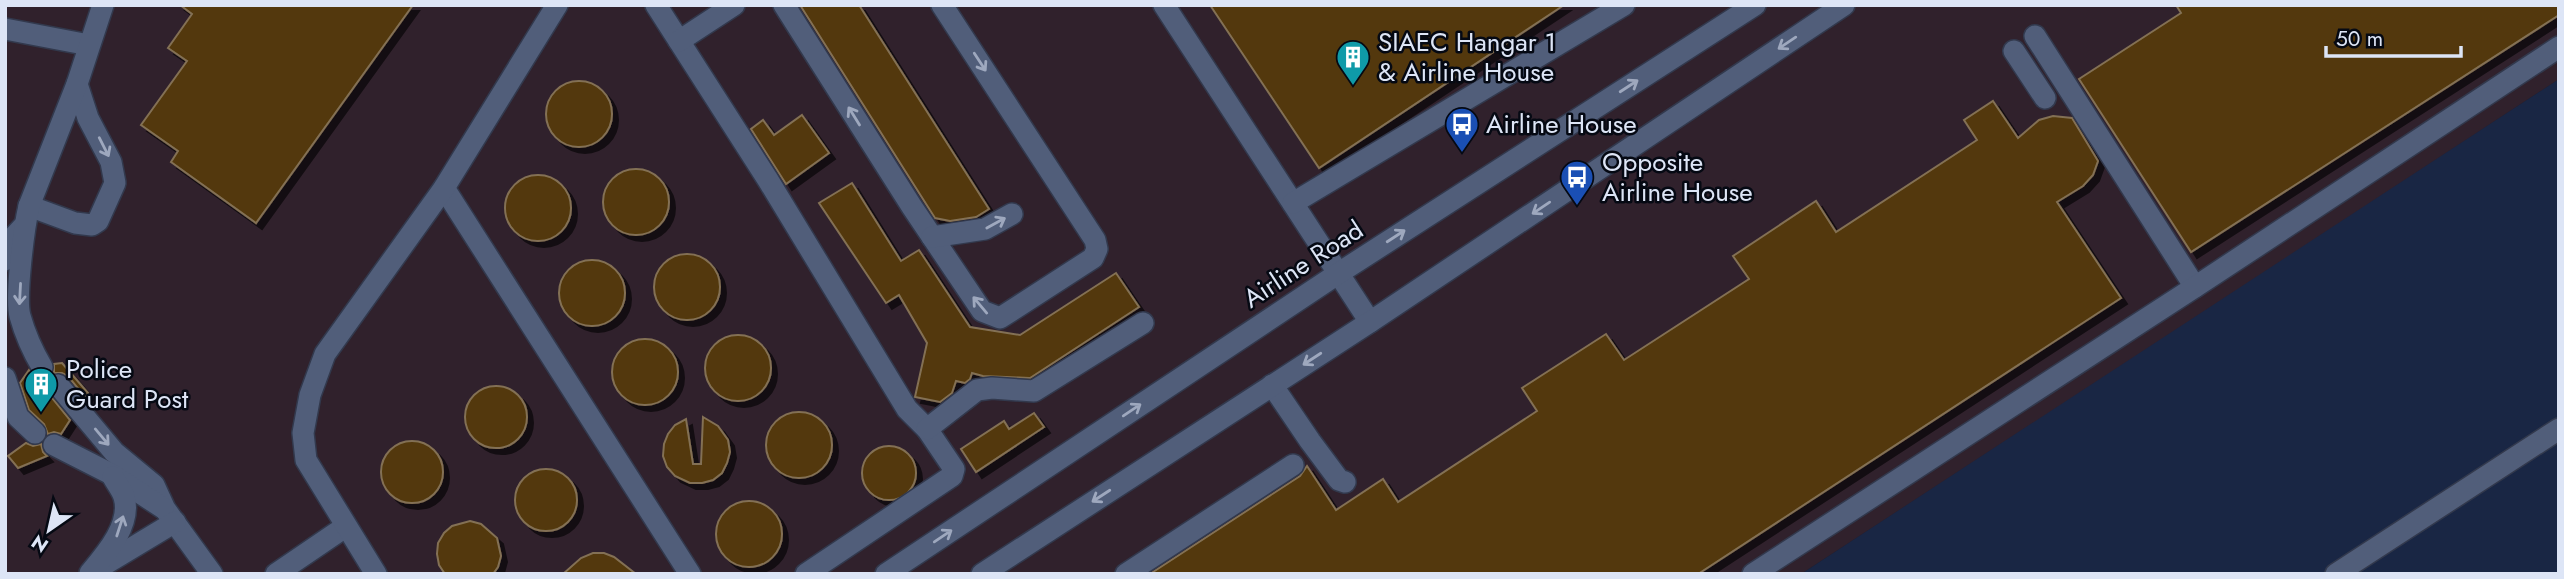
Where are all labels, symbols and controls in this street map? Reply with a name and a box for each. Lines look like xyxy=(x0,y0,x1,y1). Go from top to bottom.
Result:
scale bar xyxy=(2326,14,2461,58)
place label: SIAEC Hangar 1 & Airline House xyxy=(1378,23,1556,91)
text: 50 m xyxy=(2336,24,2383,54)
one-way arrow xyxy=(1778,36,1797,50)
building icon: SIAEC Hangar 1 & Airline House xyxy=(1334,38,1372,87)
one-way arrow xyxy=(973,52,987,72)
one-way arrow xyxy=(1619,79,1638,94)
bus stop icon: Airline House xyxy=(1443,105,1481,154)
place label: Airline House xyxy=(1486,105,1637,143)
one-way arrow xyxy=(846,106,860,126)
one-way arrow xyxy=(97,136,111,157)
place label: Opposite Airline House xyxy=(1602,143,1753,211)
bus stop icon: Opposite Airline House xyxy=(1558,158,1596,207)
one-way arrow xyxy=(1532,201,1551,215)
street label: Airline Road xyxy=(1235,211,1371,317)
one-way arrow xyxy=(986,216,1006,230)
one-way arrow xyxy=(1386,229,1406,243)
one-way arrow xyxy=(13,282,26,305)
one-way arrow xyxy=(972,296,988,314)
place label: Police Guard Post xyxy=(66,350,189,418)
one-way arrow xyxy=(1303,353,1323,367)
building icon: Police Guard Post xyxy=(22,365,60,414)
one-way arrow xyxy=(1122,403,1142,417)
one-way arrow xyxy=(94,428,109,446)
one-way arrow xyxy=(1092,489,1111,504)
north arrow xyxy=(14,495,84,565)
one-way arrow xyxy=(115,515,127,537)
text: N xyxy=(26,528,54,559)
one-way arrow xyxy=(933,529,952,543)

